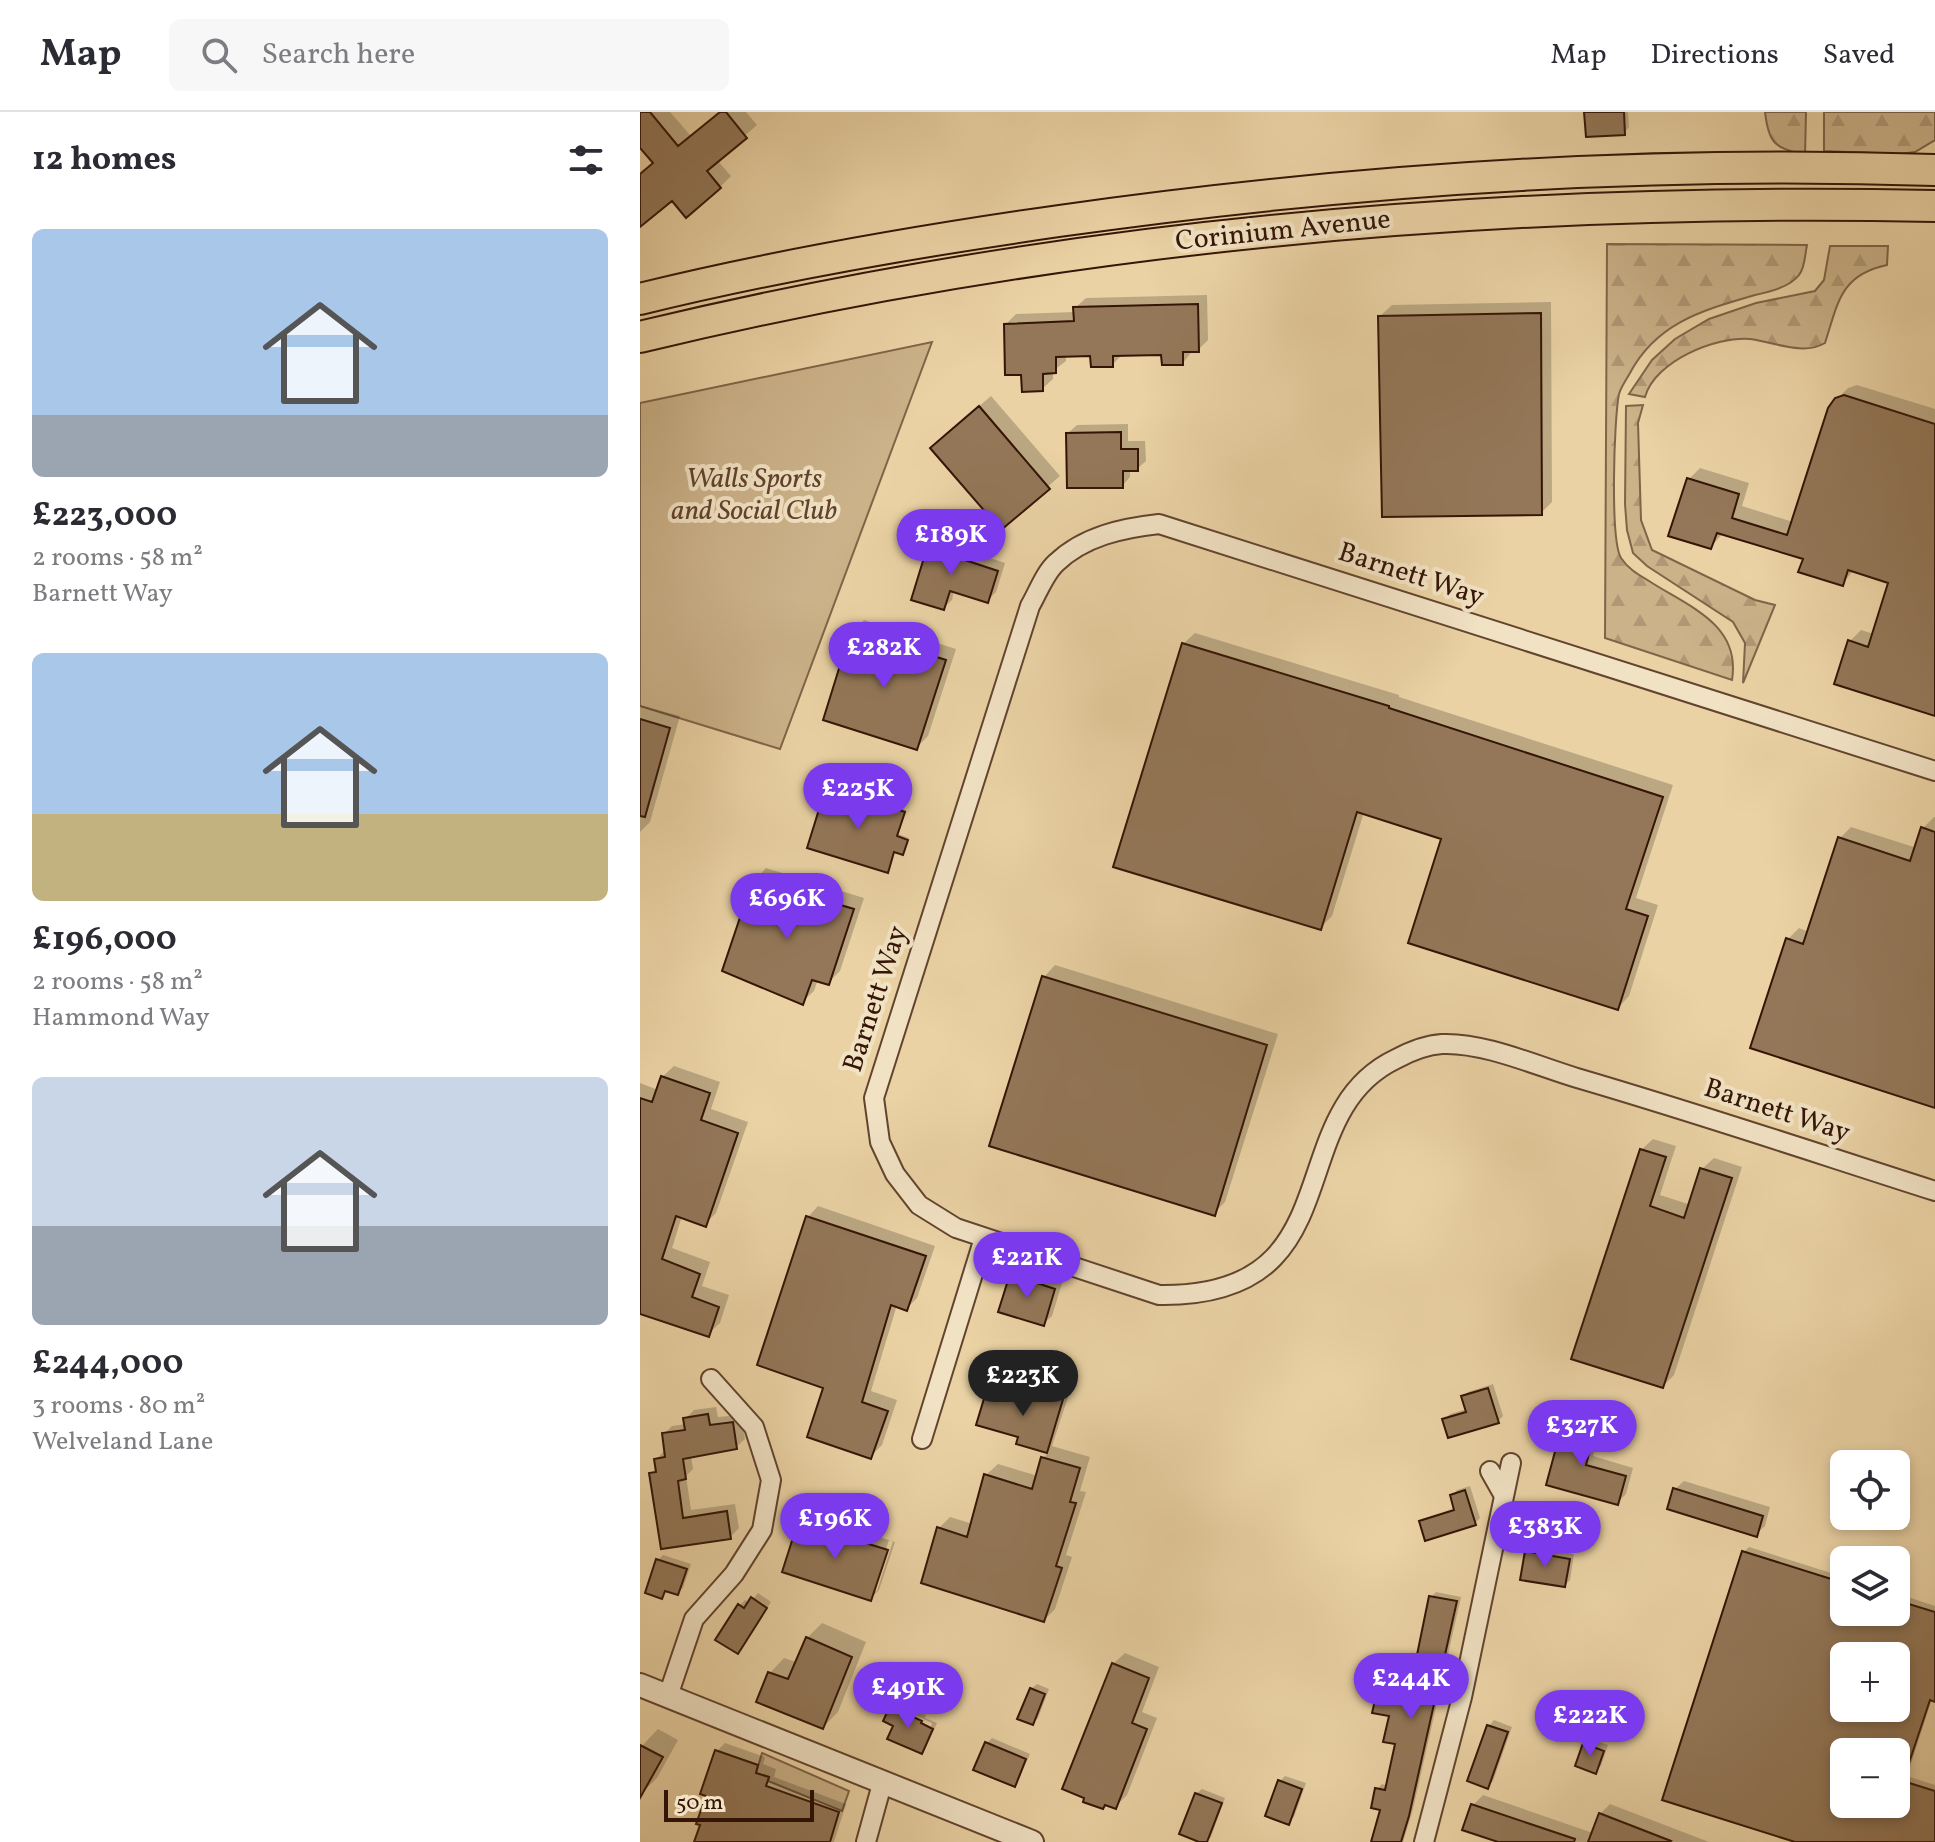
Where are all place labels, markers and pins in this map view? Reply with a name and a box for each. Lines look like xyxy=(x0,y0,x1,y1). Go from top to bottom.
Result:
pin: £189K xyxy=(895,509,1007,577)
pin: £282K xyxy=(828,622,940,690)
pin: £225K xyxy=(802,763,914,831)
pin: £696K xyxy=(731,873,843,941)
pin: £221K xyxy=(971,1232,1083,1300)
pin: £223K xyxy=(967,1350,1079,1418)
pin: £327K xyxy=(1526,1400,1638,1468)
pin: £196K xyxy=(779,1493,891,1561)
pin: £383K xyxy=(1489,1501,1601,1569)
pin: £244K xyxy=(1355,1653,1467,1721)
pin: £491K xyxy=(852,1662,964,1730)
pin: £222K xyxy=(1534,1690,1646,1758)

